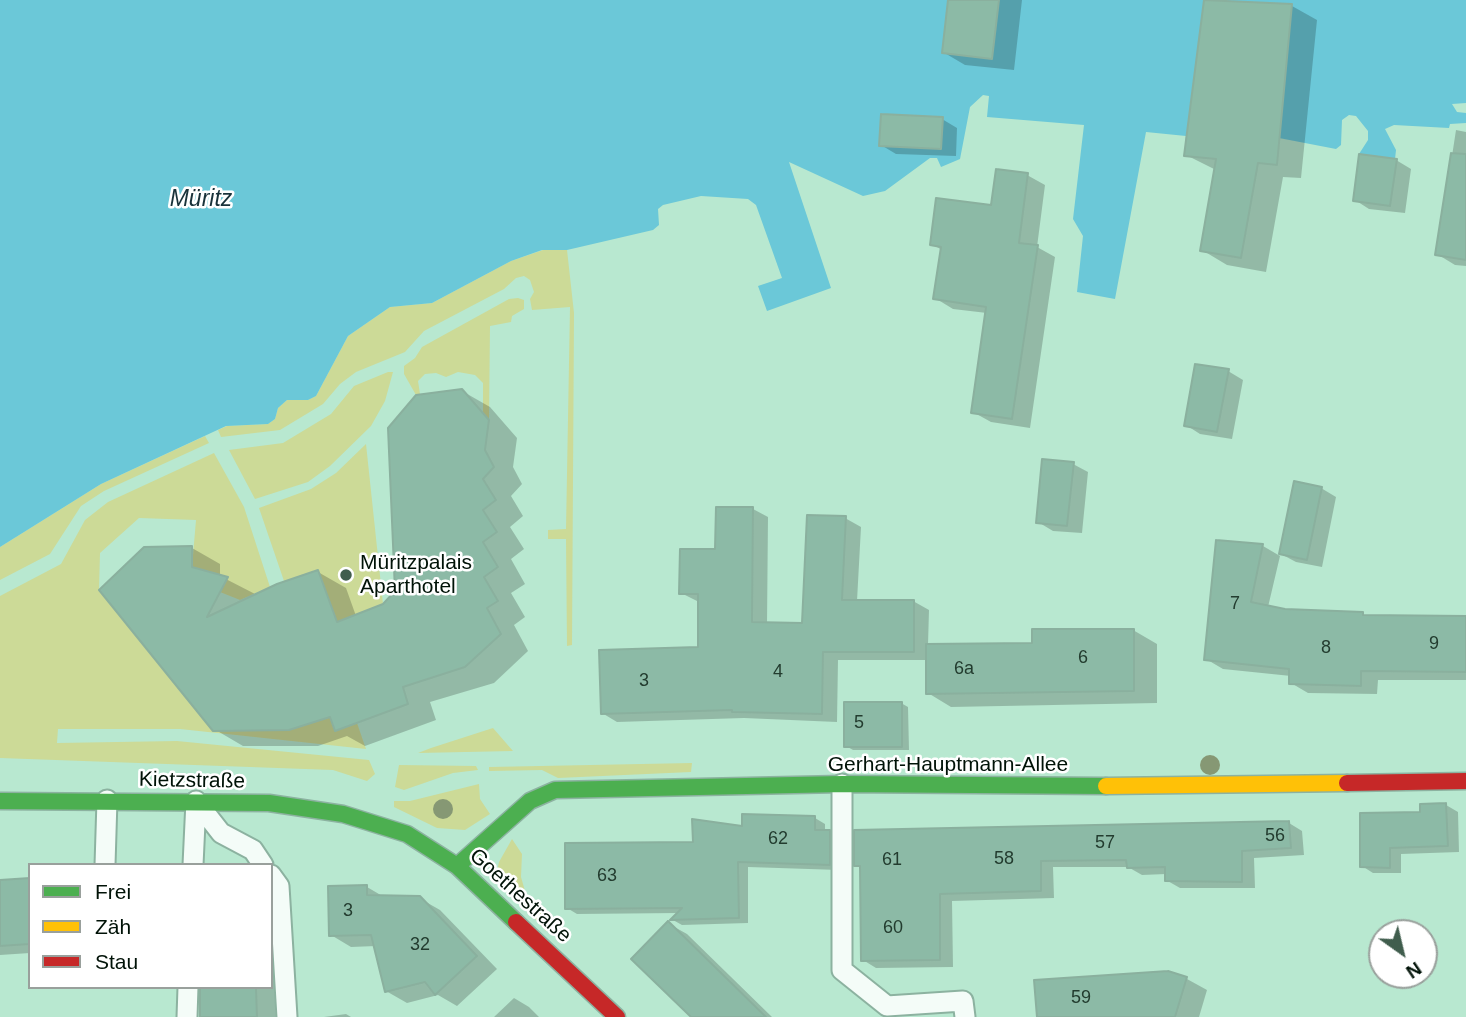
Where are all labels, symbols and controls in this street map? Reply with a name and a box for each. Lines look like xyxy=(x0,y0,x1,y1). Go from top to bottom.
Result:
water label: Müritz xyxy=(170,186,232,214)
place label: Müritzpalais Aparthotel xyxy=(360,550,472,600)
marker: Müritzpalais Aparthotel xyxy=(338,567,354,583)
house number: 7 xyxy=(1230,593,1240,615)
house number: 9 xyxy=(1429,633,1439,655)
house number: 8 xyxy=(1321,637,1331,659)
house number: 6 xyxy=(1078,647,1088,669)
house number: 6a xyxy=(954,658,974,680)
house number: 4 xyxy=(773,661,783,683)
house number: 3 xyxy=(639,670,649,692)
house number: 5 xyxy=(854,712,864,734)
street label: Gerhart-Hauptmann-Allee xyxy=(828,752,1068,778)
street label: Kietzstraße xyxy=(139,767,245,795)
house number: 56 xyxy=(1265,825,1285,847)
house number: 62 xyxy=(768,828,788,850)
house number: 57 xyxy=(1095,832,1115,854)
street label: Goethestraße xyxy=(464,844,576,948)
house number: 58 xyxy=(994,848,1014,870)
house number: 61 xyxy=(882,849,902,871)
legend xyxy=(28,863,273,989)
house number: 63 xyxy=(597,865,617,887)
text: Frei xyxy=(95,880,131,903)
house number: 3 xyxy=(343,900,353,922)
text: Zäh xyxy=(95,915,131,938)
house number: 60 xyxy=(883,917,903,939)
north arrow xyxy=(1368,919,1438,989)
house number: 32 xyxy=(410,934,430,956)
text: Stau xyxy=(95,950,138,973)
text: N xyxy=(1402,958,1425,983)
house number: 59 xyxy=(1071,987,1091,1009)

